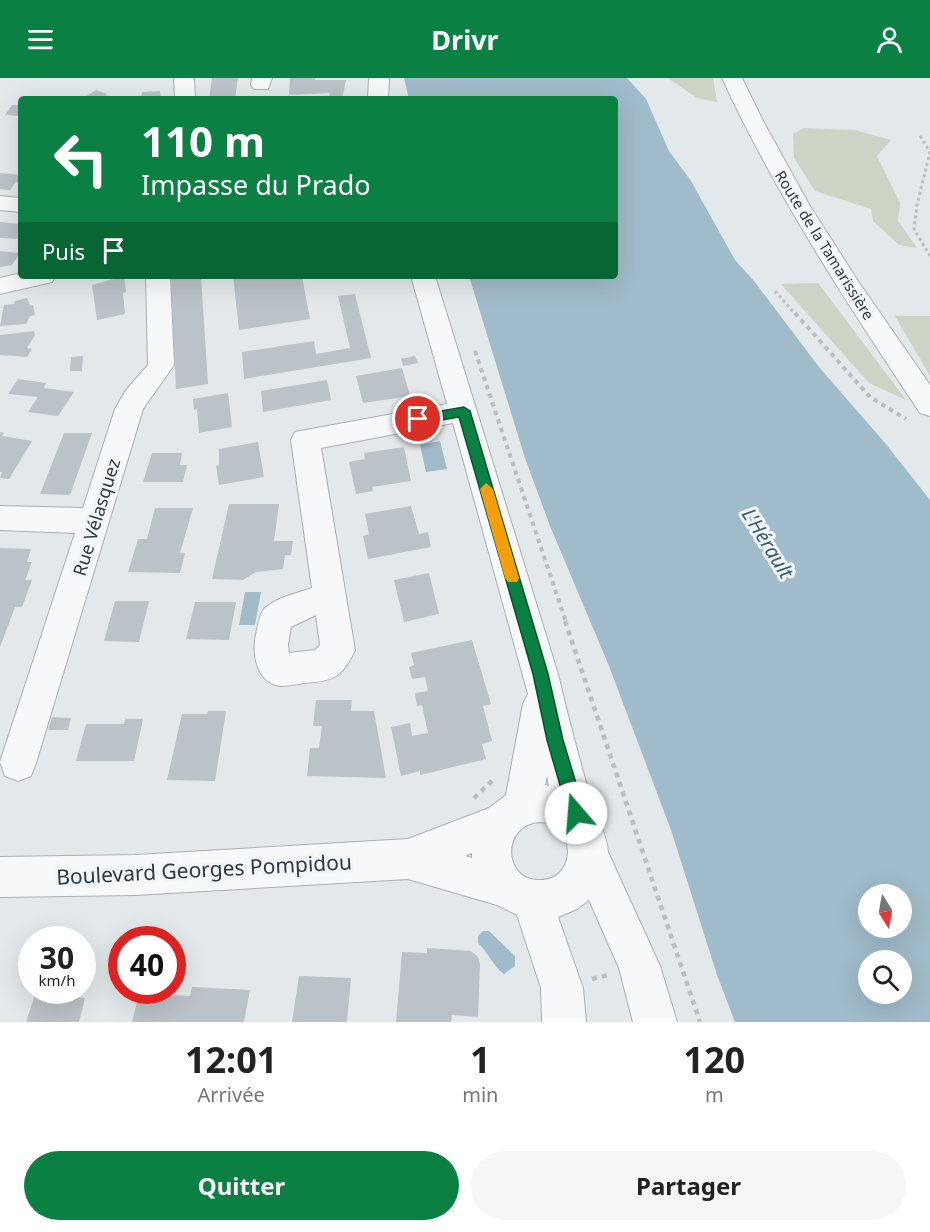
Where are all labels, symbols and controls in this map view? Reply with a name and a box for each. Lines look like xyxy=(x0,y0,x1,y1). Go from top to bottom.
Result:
text: Drivr xyxy=(431,21,499,58)
icon: menu xyxy=(24,23,57,56)
icon: person xyxy=(873,23,906,56)
text: 110 m xyxy=(141,112,265,169)
icon: left xyxy=(42,120,120,198)
text: Impasse du Prado xyxy=(141,166,371,203)
street label: Route de la Tamarissière xyxy=(771,167,879,323)
icon: arrive xyxy=(97,234,130,267)
text: Puis xyxy=(42,236,85,266)
pin xyxy=(392,393,443,444)
icon: arrive xyxy=(401,402,434,435)
street label: Rue Vélasquez xyxy=(67,455,125,579)
water label: L'Hérault xyxy=(736,503,801,584)
position arrow xyxy=(544,781,608,845)
street label: Boulevard Georges Pompidou xyxy=(56,847,352,891)
north arrow xyxy=(858,884,912,938)
map controls xyxy=(858,884,912,1004)
speed limit sign: 40 xyxy=(108,926,186,1004)
text: 30 xyxy=(40,937,74,978)
button: search xyxy=(858,950,912,1004)
text: km/h xyxy=(39,970,75,990)
text: 12:01 xyxy=(185,1035,277,1084)
text: 1 xyxy=(470,1035,491,1084)
text: 120 xyxy=(683,1035,745,1084)
text: Arrivée xyxy=(198,1081,265,1108)
text: min xyxy=(462,1081,498,1108)
text: m xyxy=(705,1081,724,1108)
button: Quitter xyxy=(24,1151,459,1220)
button: Partager xyxy=(471,1151,906,1220)

